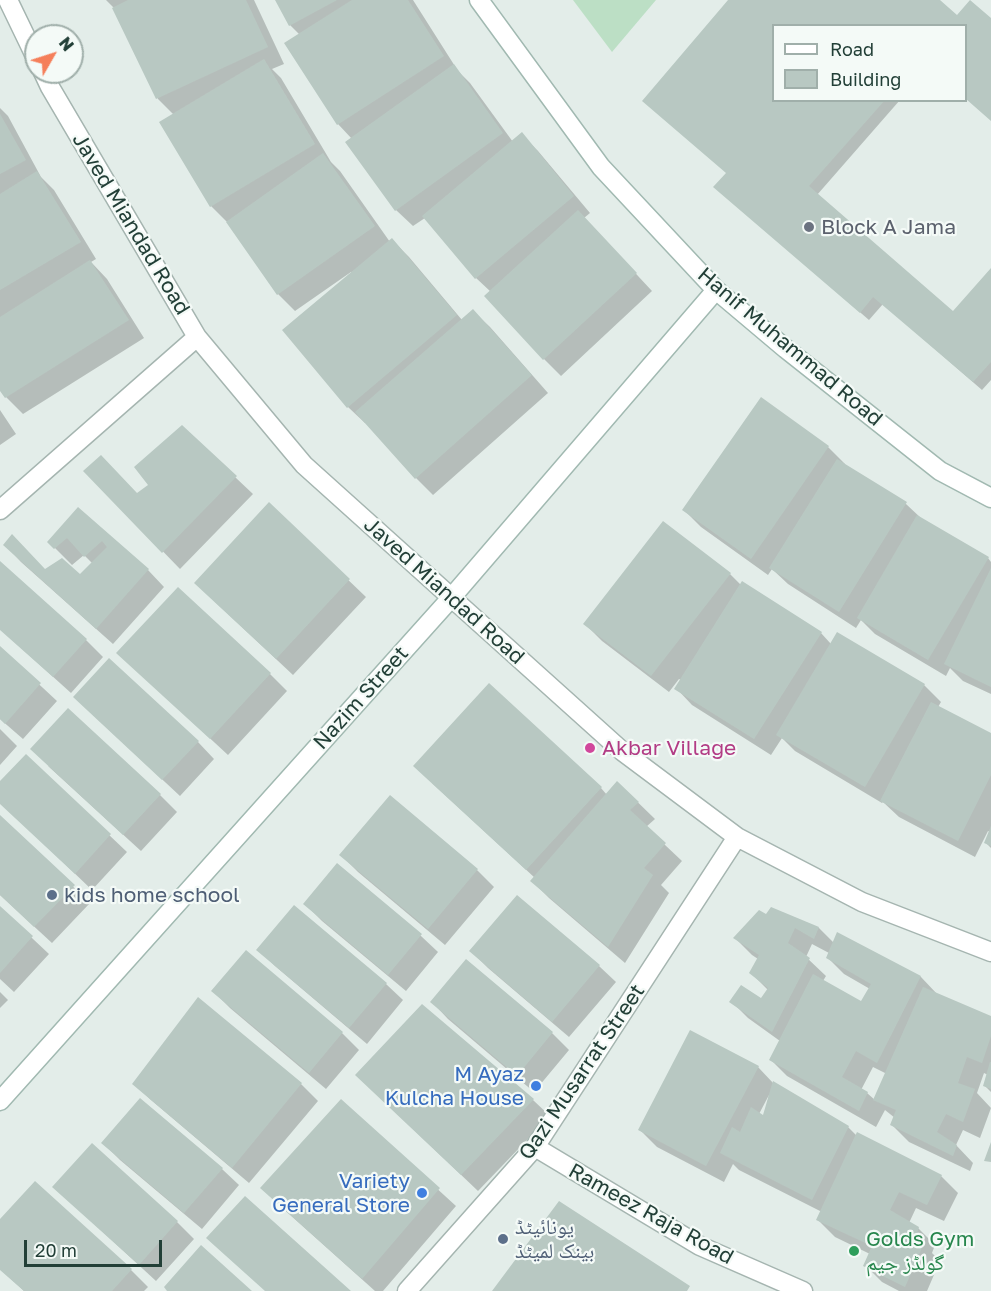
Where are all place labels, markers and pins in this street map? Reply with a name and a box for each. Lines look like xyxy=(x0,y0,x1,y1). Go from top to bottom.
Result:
place label: Block A Jama xyxy=(821,214,956,240)
marker: Block A Jama xyxy=(802,220,816,234)
place label: Akbar Village xyxy=(602,735,736,761)
marker: Akbar Village xyxy=(583,741,597,755)
place label: kids home school xyxy=(64,882,240,908)
marker: kids home school xyxy=(45,888,59,902)
place label: M Ayaz Kulcha House xyxy=(385,1061,524,1111)
marker: M Ayaz Kulcha House xyxy=(529,1079,543,1093)
place label: Variety General Store xyxy=(272,1168,410,1218)
marker: Variety General Store xyxy=(415,1186,429,1200)
place label: یونائیٹڈ بینک لمیٹڈ xyxy=(515,1214,594,1264)
place label: Golds Gym گولڈز جیم xyxy=(866,1226,974,1276)
marker: یونائیٹڈ بینک لمیٹڈ xyxy=(496,1232,510,1246)
marker: Golds Gym گولڈز جیم xyxy=(847,1244,861,1258)

